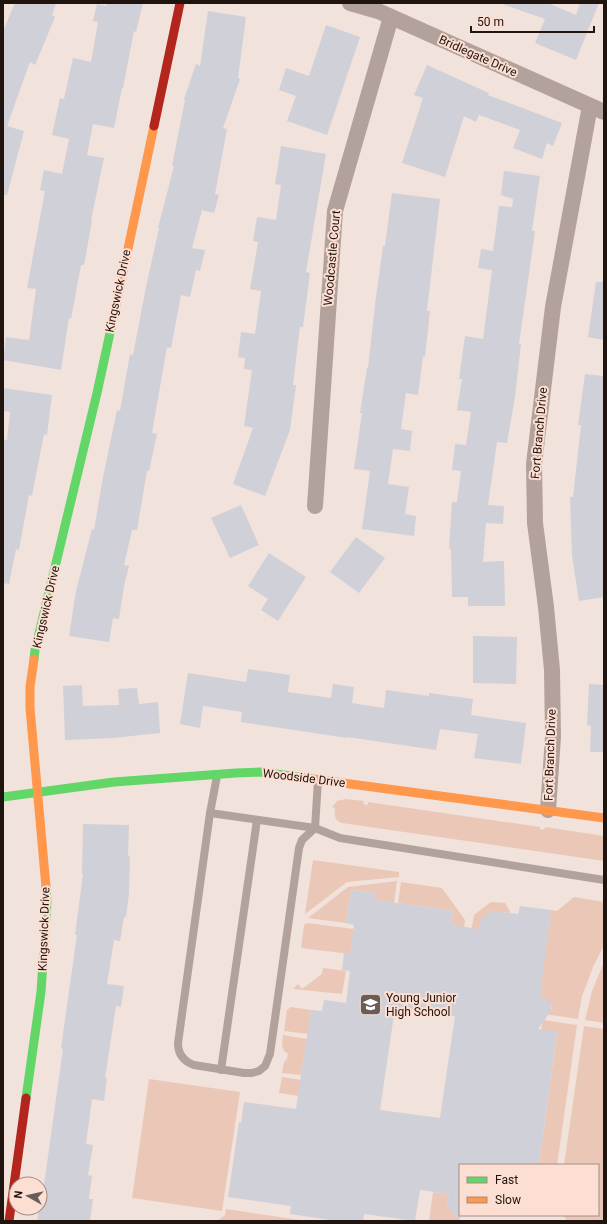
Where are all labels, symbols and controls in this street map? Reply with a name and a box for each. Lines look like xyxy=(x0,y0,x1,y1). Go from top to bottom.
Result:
scale bar xyxy=(471,8,594,34)
text: 50 m xyxy=(477,15,504,29)
street label: Bridlegate Drive xyxy=(437,33,519,79)
street label: Woodcastle Court xyxy=(321,210,343,306)
street label: Kingswick Drive xyxy=(102,248,134,334)
street label: Fort Branch Drive xyxy=(528,387,550,479)
street label: Kingswick Drive xyxy=(30,564,62,650)
street label: Fort Branch Drive xyxy=(541,709,559,801)
street label: Woodside Drive xyxy=(262,766,346,790)
street label: Kingswick Drive xyxy=(36,887,52,971)
place label: Young Junior High School xyxy=(386,991,456,1019)
school or university icon: Young Junior High School xyxy=(358,992,384,1018)
legend xyxy=(459,1164,599,1216)
text: Fast xyxy=(495,1173,518,1187)
north arrow xyxy=(8,1176,48,1216)
text: N xyxy=(12,1190,26,1199)
text: Slow xyxy=(495,1193,521,1207)

